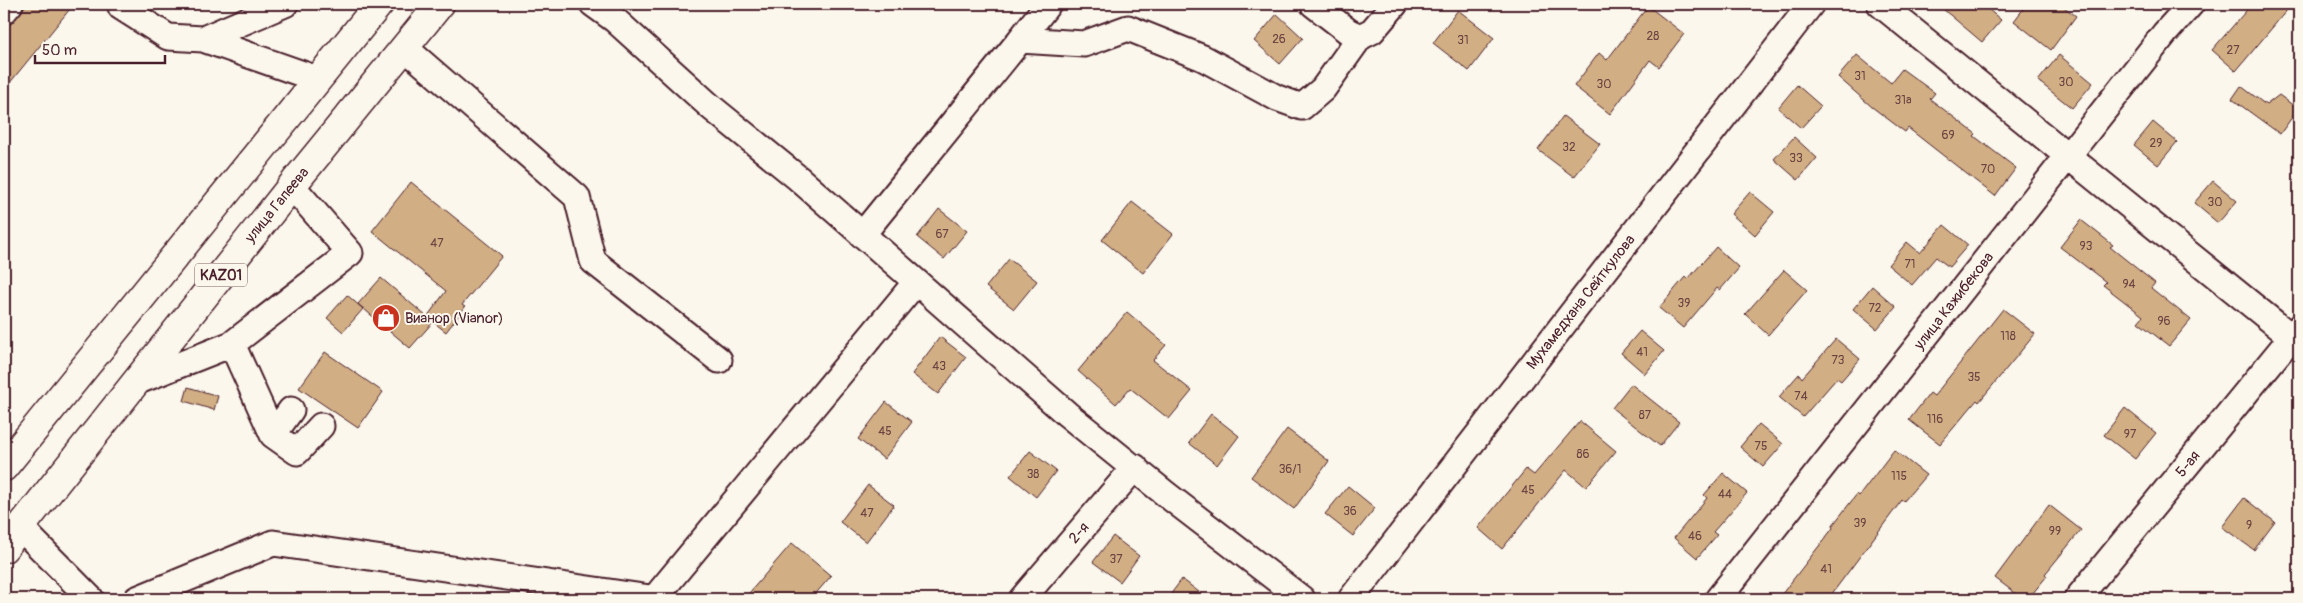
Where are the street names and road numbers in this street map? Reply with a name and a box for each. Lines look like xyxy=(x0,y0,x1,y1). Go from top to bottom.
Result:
street label: улица Гапеева xyxy=(240,163,313,247)
street label: Мухамедхана Сейткулова xyxy=(1522,231,1640,373)
street label: улица Кажибекова xyxy=(1909,248,1998,354)
road number: KАZ01 xyxy=(195,264,247,286)
street label: 5-ая xyxy=(2172,447,2204,481)
street label: 2-я xyxy=(1065,519,1093,547)

